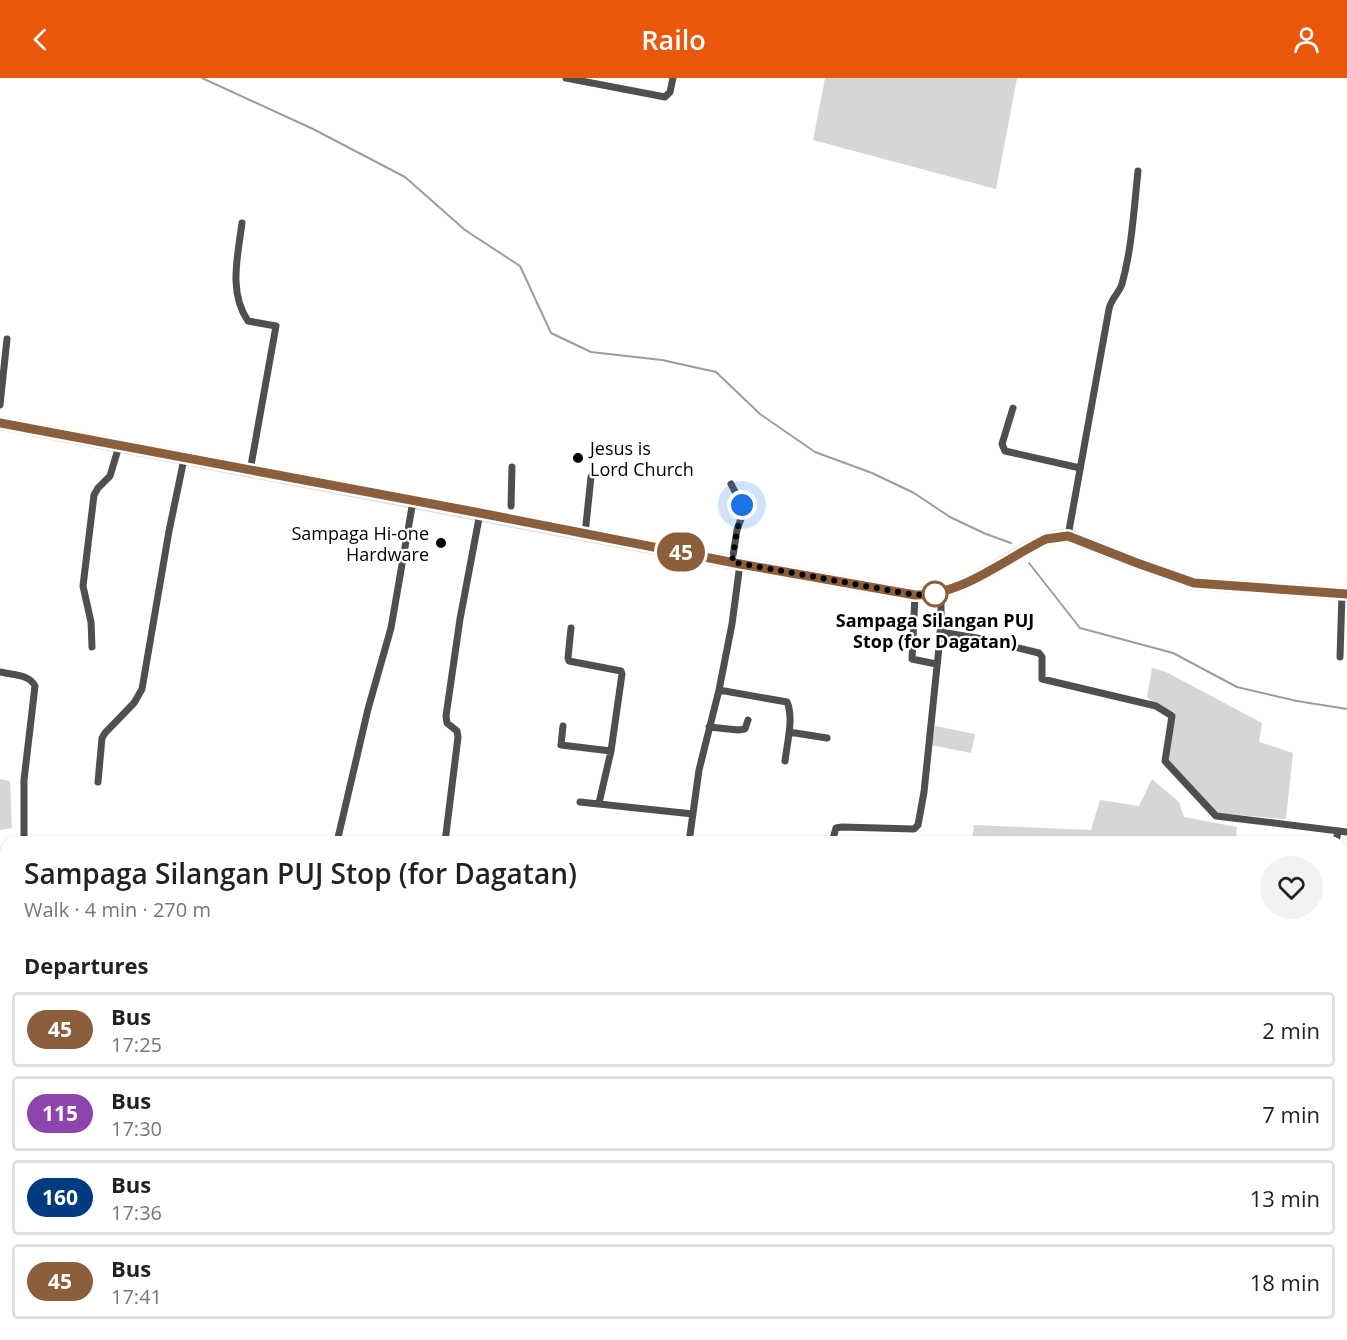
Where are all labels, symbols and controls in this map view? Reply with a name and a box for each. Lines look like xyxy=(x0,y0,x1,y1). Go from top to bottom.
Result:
text: Railo xyxy=(641,21,706,58)
icon: back xyxy=(24,23,57,56)
icon: person xyxy=(1290,23,1323,56)
place label: Jesus is Lord Church xyxy=(588,436,694,481)
marker: Jesus is Lord Church xyxy=(571,451,585,465)
your location xyxy=(727,490,757,520)
place label: Sampaga Hi-one Hardware xyxy=(291,521,429,566)
line badge: 45 xyxy=(654,532,708,572)
marker: Sampaga Hi-one Hardware xyxy=(434,536,448,550)
text: 45 xyxy=(669,538,693,566)
marker: Sampaga Silangan PUJ Stop (for Dagatan) xyxy=(922,581,948,607)
place label: Sampaga Silangan PUJ Stop (for Dagatan) xyxy=(836,608,1034,653)
text: Sampaga Silangan PUJ Stop (for Dagatan) xyxy=(24,854,577,892)
button: heart xyxy=(1260,856,1323,919)
text: Walk · 4 min · 270 m xyxy=(24,896,211,923)
text: Departures xyxy=(24,950,148,980)
text: Bus xyxy=(111,1001,151,1031)
text: 45 xyxy=(48,1015,72,1043)
text: 2 min xyxy=(1262,1015,1320,1045)
text: 17:25 xyxy=(111,1031,162,1058)
text: Bus xyxy=(111,1085,151,1115)
text: 115 xyxy=(42,1099,78,1127)
text: 7 min xyxy=(1262,1099,1320,1129)
text: 17:30 xyxy=(111,1115,162,1142)
text: Bus xyxy=(111,1169,151,1199)
text: 160 xyxy=(42,1183,78,1211)
text: 13 min xyxy=(1250,1183,1320,1213)
text: 17:36 xyxy=(111,1199,162,1226)
text: Bus xyxy=(111,1253,151,1283)
text: 45 xyxy=(48,1267,72,1295)
text: 18 min xyxy=(1250,1267,1320,1297)
text: 17:41 xyxy=(111,1283,162,1310)

